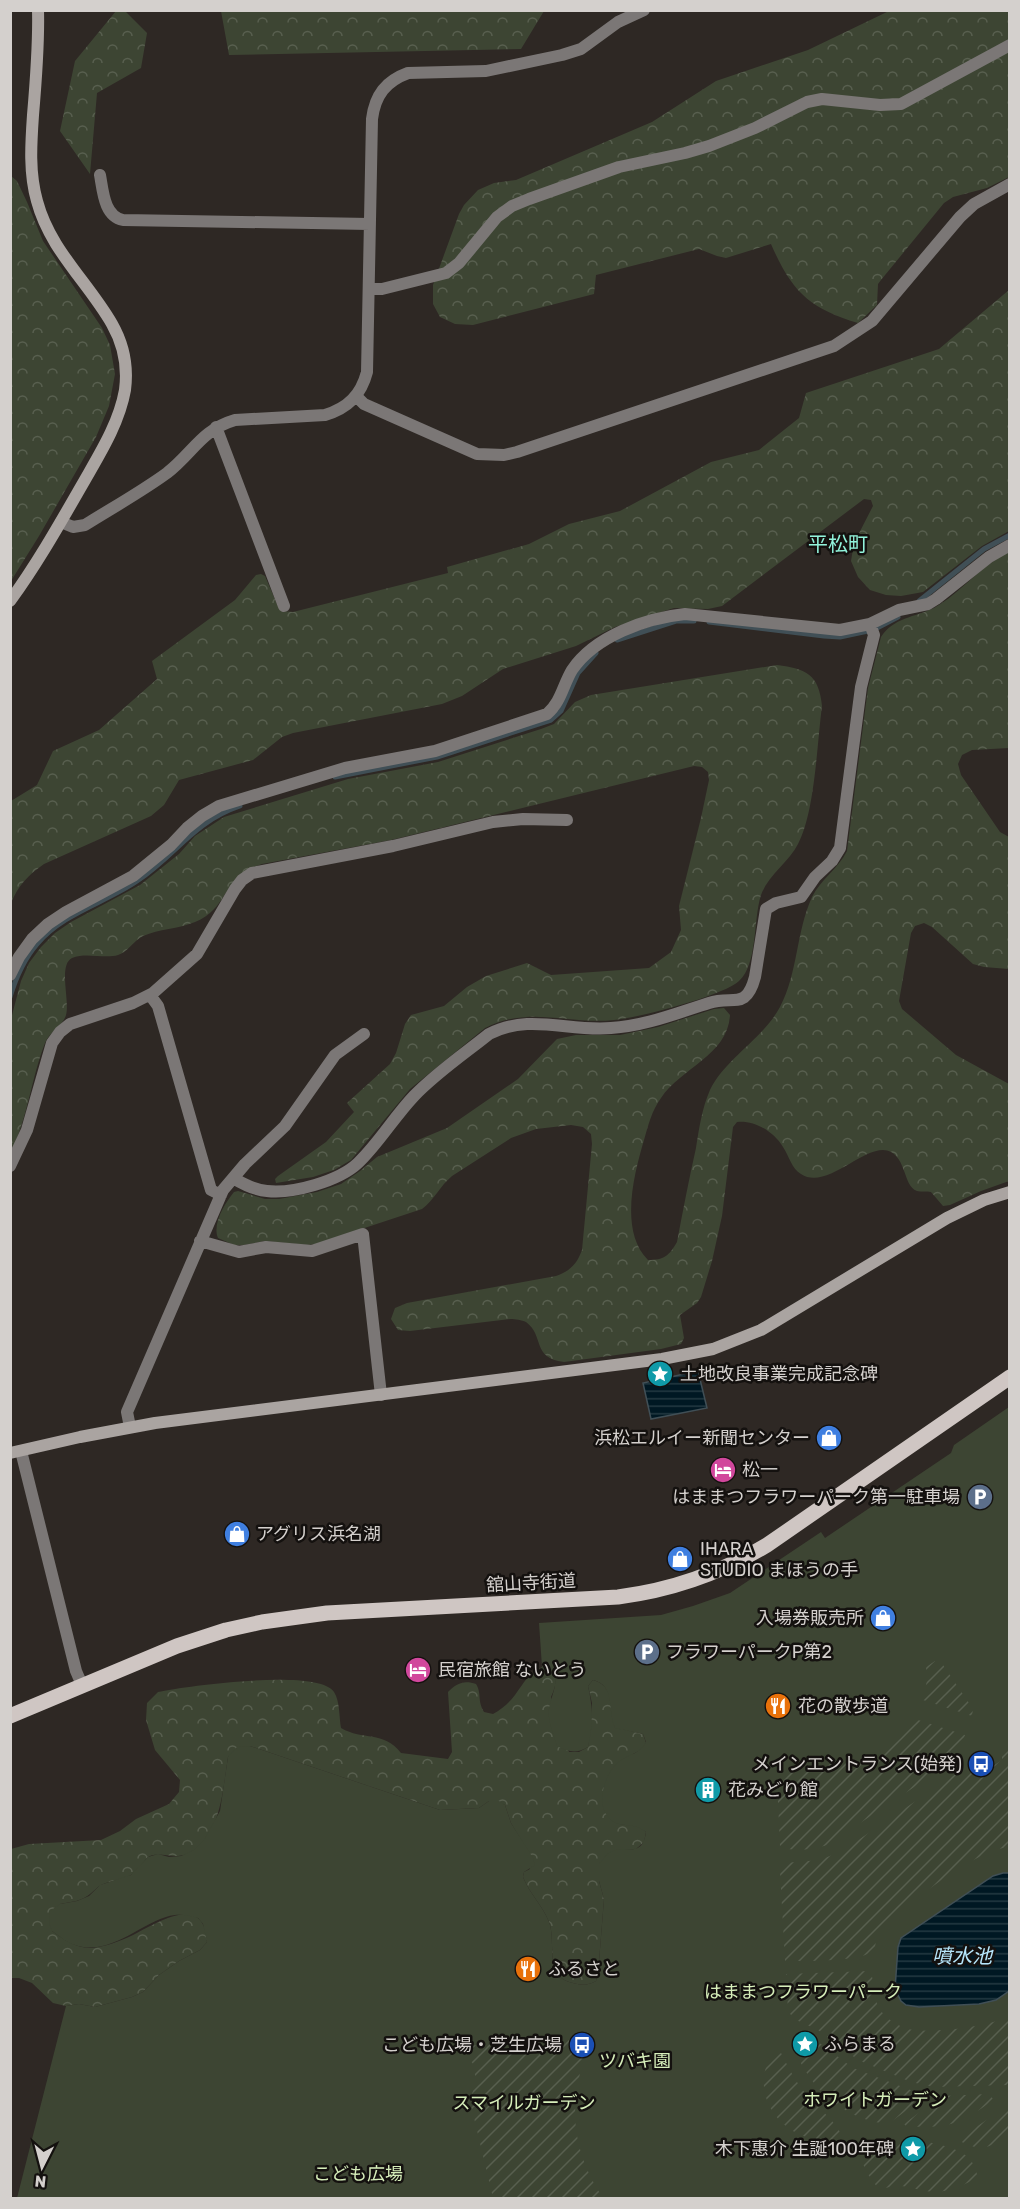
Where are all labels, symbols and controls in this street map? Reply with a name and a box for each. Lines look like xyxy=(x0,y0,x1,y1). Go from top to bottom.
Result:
district label: 平松町 xyxy=(808,532,868,556)
place icon: 土地改良事業完成記念碑 xyxy=(645,1359,675,1389)
place label: 土地改良事業完成記念碑 xyxy=(680,1363,878,1385)
shop icon: 浜松エルイー新聞センター xyxy=(814,1423,844,1453)
place label: 浜松エルイー新聞センター xyxy=(594,1427,810,1449)
hotel icon: 松一 xyxy=(708,1455,738,1485)
place label: 松一 xyxy=(742,1459,778,1481)
parking icon: はままつフラワーパーク第一駐車場 xyxy=(965,1482,995,1512)
place label: はままつフラワーパーク第一駐車場 xyxy=(672,1486,960,1508)
shop icon: アグリス浜名湖 xyxy=(222,1519,252,1549)
place label: アグリス浜名湖 xyxy=(256,1523,381,1545)
place label: IHARA STUDIO まほうの手 xyxy=(700,1538,858,1581)
shop icon: IHARA STUDIO まほうの手 xyxy=(665,1544,695,1574)
street label: 舘山寺街道 xyxy=(485,1570,577,1596)
shop icon: 入場券販売所 xyxy=(868,1603,898,1633)
place label: 入場券販売所 xyxy=(756,1607,864,1629)
parking icon: フラワーパークP第2 xyxy=(632,1637,662,1667)
place label: フラワーパークP第2 xyxy=(666,1641,832,1663)
hotel icon: 民宿旅館 ないとう xyxy=(403,1655,433,1685)
place label: 民宿旅館 ないとう xyxy=(438,1659,586,1681)
restaurant icon: 花の散歩道 xyxy=(763,1691,793,1721)
place label: 花の散歩道 xyxy=(798,1695,888,1717)
bus stop icon: メインエントランス(始発) xyxy=(966,1749,996,1779)
place label: メインエントランス(始発) xyxy=(752,1753,962,1775)
building icon: 花みどり館 xyxy=(693,1775,723,1805)
place label: 花みどり館 xyxy=(728,1779,818,1801)
water label: 噴水池 xyxy=(932,1944,994,1968)
restaurant icon: ふるさと xyxy=(513,1954,543,1984)
place label: ふるさと xyxy=(548,1958,620,1980)
park label: はままつフラワーパーク xyxy=(704,1981,902,2003)
place icon: ふらまる xyxy=(790,2029,820,2059)
bus stop icon: こども広場・芝生広場 xyxy=(567,2030,597,2060)
place label: ふらまる xyxy=(824,2033,896,2055)
place label: こども広場・芝生広場 xyxy=(382,2034,562,2056)
park label: ツバキ園 xyxy=(599,2050,671,2072)
park label: ホワイトガーデン xyxy=(803,2089,947,2111)
park label: スマイルガーデン xyxy=(453,2092,595,2114)
place icon: 木下惠介 生誕100年碑 xyxy=(898,2134,928,2164)
north arrow xyxy=(12,2137,72,2197)
place label: 木下惠介 生誕100年碑 xyxy=(715,2138,894,2160)
park label: こども広場 xyxy=(313,2163,403,2185)
text: N xyxy=(34,2171,47,2191)

